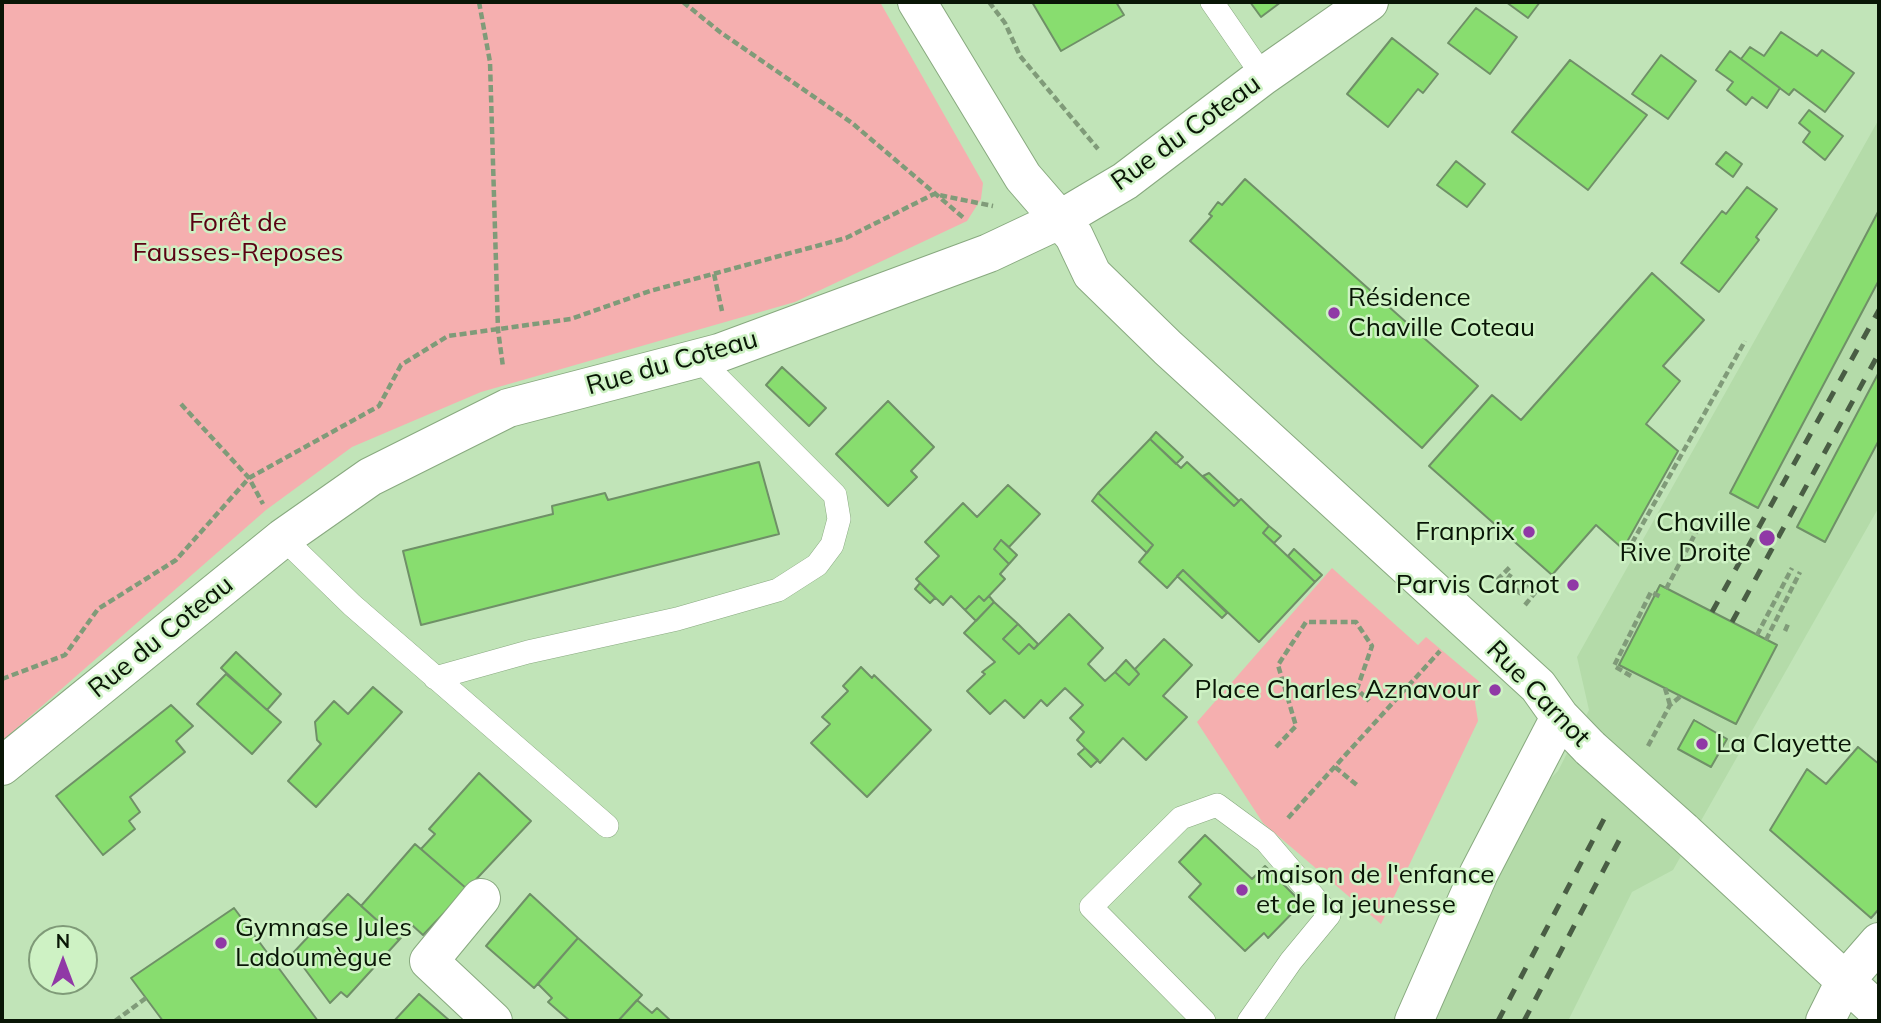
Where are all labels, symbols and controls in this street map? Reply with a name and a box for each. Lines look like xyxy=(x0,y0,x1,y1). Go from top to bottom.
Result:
street label: Rue du Coteau xyxy=(1105,68,1267,198)
park label: Forêt de Fausses-Reposes xyxy=(133,207,343,268)
place label: Résidence Chaville Coteau xyxy=(1348,282,1535,344)
marker: Résidence Chaville Coteau xyxy=(1326,305,1342,321)
street label: Rue du Coteau xyxy=(583,324,761,402)
place label: Chaville Rive Droite xyxy=(1619,507,1751,568)
place label: Franprix xyxy=(1415,516,1515,548)
marker: Franprix xyxy=(1521,524,1537,540)
marker: Chaville Rive Droite xyxy=(1757,528,1777,548)
street label: Rue du Coteau xyxy=(83,569,239,705)
place label: Parvis Carnot xyxy=(1396,569,1559,601)
marker: Parvis Carnot xyxy=(1565,577,1581,593)
street label: Rue Carnot xyxy=(1480,634,1596,754)
place label: Place Charles Aznavour xyxy=(1194,674,1481,706)
marker: Place Charles Aznavour xyxy=(1487,682,1503,698)
place label: La Clayette xyxy=(1716,728,1852,760)
marker: La Clayette xyxy=(1694,736,1710,752)
place label: maison de l'enfance et de la jeunesse xyxy=(1256,859,1494,920)
marker: maison de l'enfance et de la jeunesse xyxy=(1234,882,1250,898)
place label: Gymnase Jules Ladoumègue xyxy=(235,912,412,974)
north arrow xyxy=(28,925,98,995)
text: N xyxy=(56,929,70,953)
marker: Gymnase Jules Ladoumègue xyxy=(213,935,229,951)

